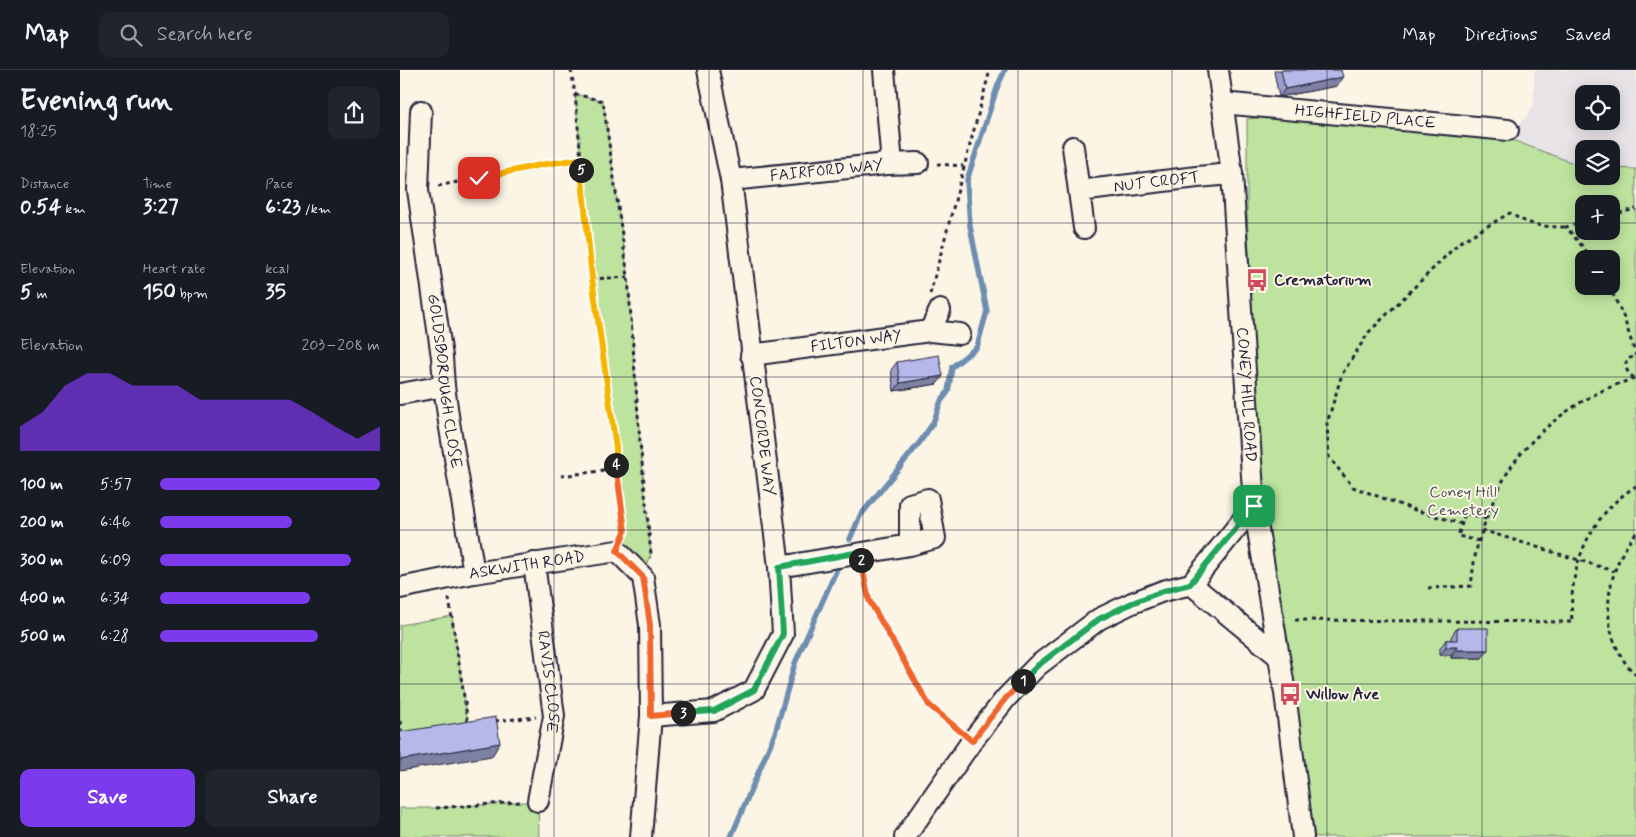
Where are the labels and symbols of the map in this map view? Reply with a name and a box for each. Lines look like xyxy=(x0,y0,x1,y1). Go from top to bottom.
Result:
street label: HIGHFIELD PLACE xyxy=(1294,99,1437,134)
street label: FAIRFORD WAY xyxy=(769,154,884,186)
pin xyxy=(458,157,500,199)
pin: 5 xyxy=(568,158,594,182)
street label: NUT CROFT xyxy=(1112,166,1201,197)
bus stop icon: Crematorium xyxy=(1244,267,1270,293)
place label: Crematorium xyxy=(1274,270,1372,291)
street label: GOLDSBOROUGH CLOSE xyxy=(423,292,467,470)
street label: FILTON WAY xyxy=(809,324,903,357)
street label: CONEY HILL ROAD xyxy=(1232,326,1262,463)
street label: CONCORDE WAY xyxy=(744,375,780,497)
pin: 4 xyxy=(604,452,628,478)
park label: Coney Hill Cemetery xyxy=(1427,482,1499,521)
pin xyxy=(1233,485,1275,527)
street label: ASKWITH ROAD xyxy=(467,546,586,584)
pin: 2 xyxy=(848,548,874,572)
street label: RAVIS CLOSE xyxy=(532,630,565,735)
pin: 1 xyxy=(1010,668,1036,694)
bus stop icon: Willow Ave xyxy=(1277,681,1303,707)
place label: Willow Ave xyxy=(1305,684,1379,705)
pin: 3 xyxy=(670,700,696,726)

